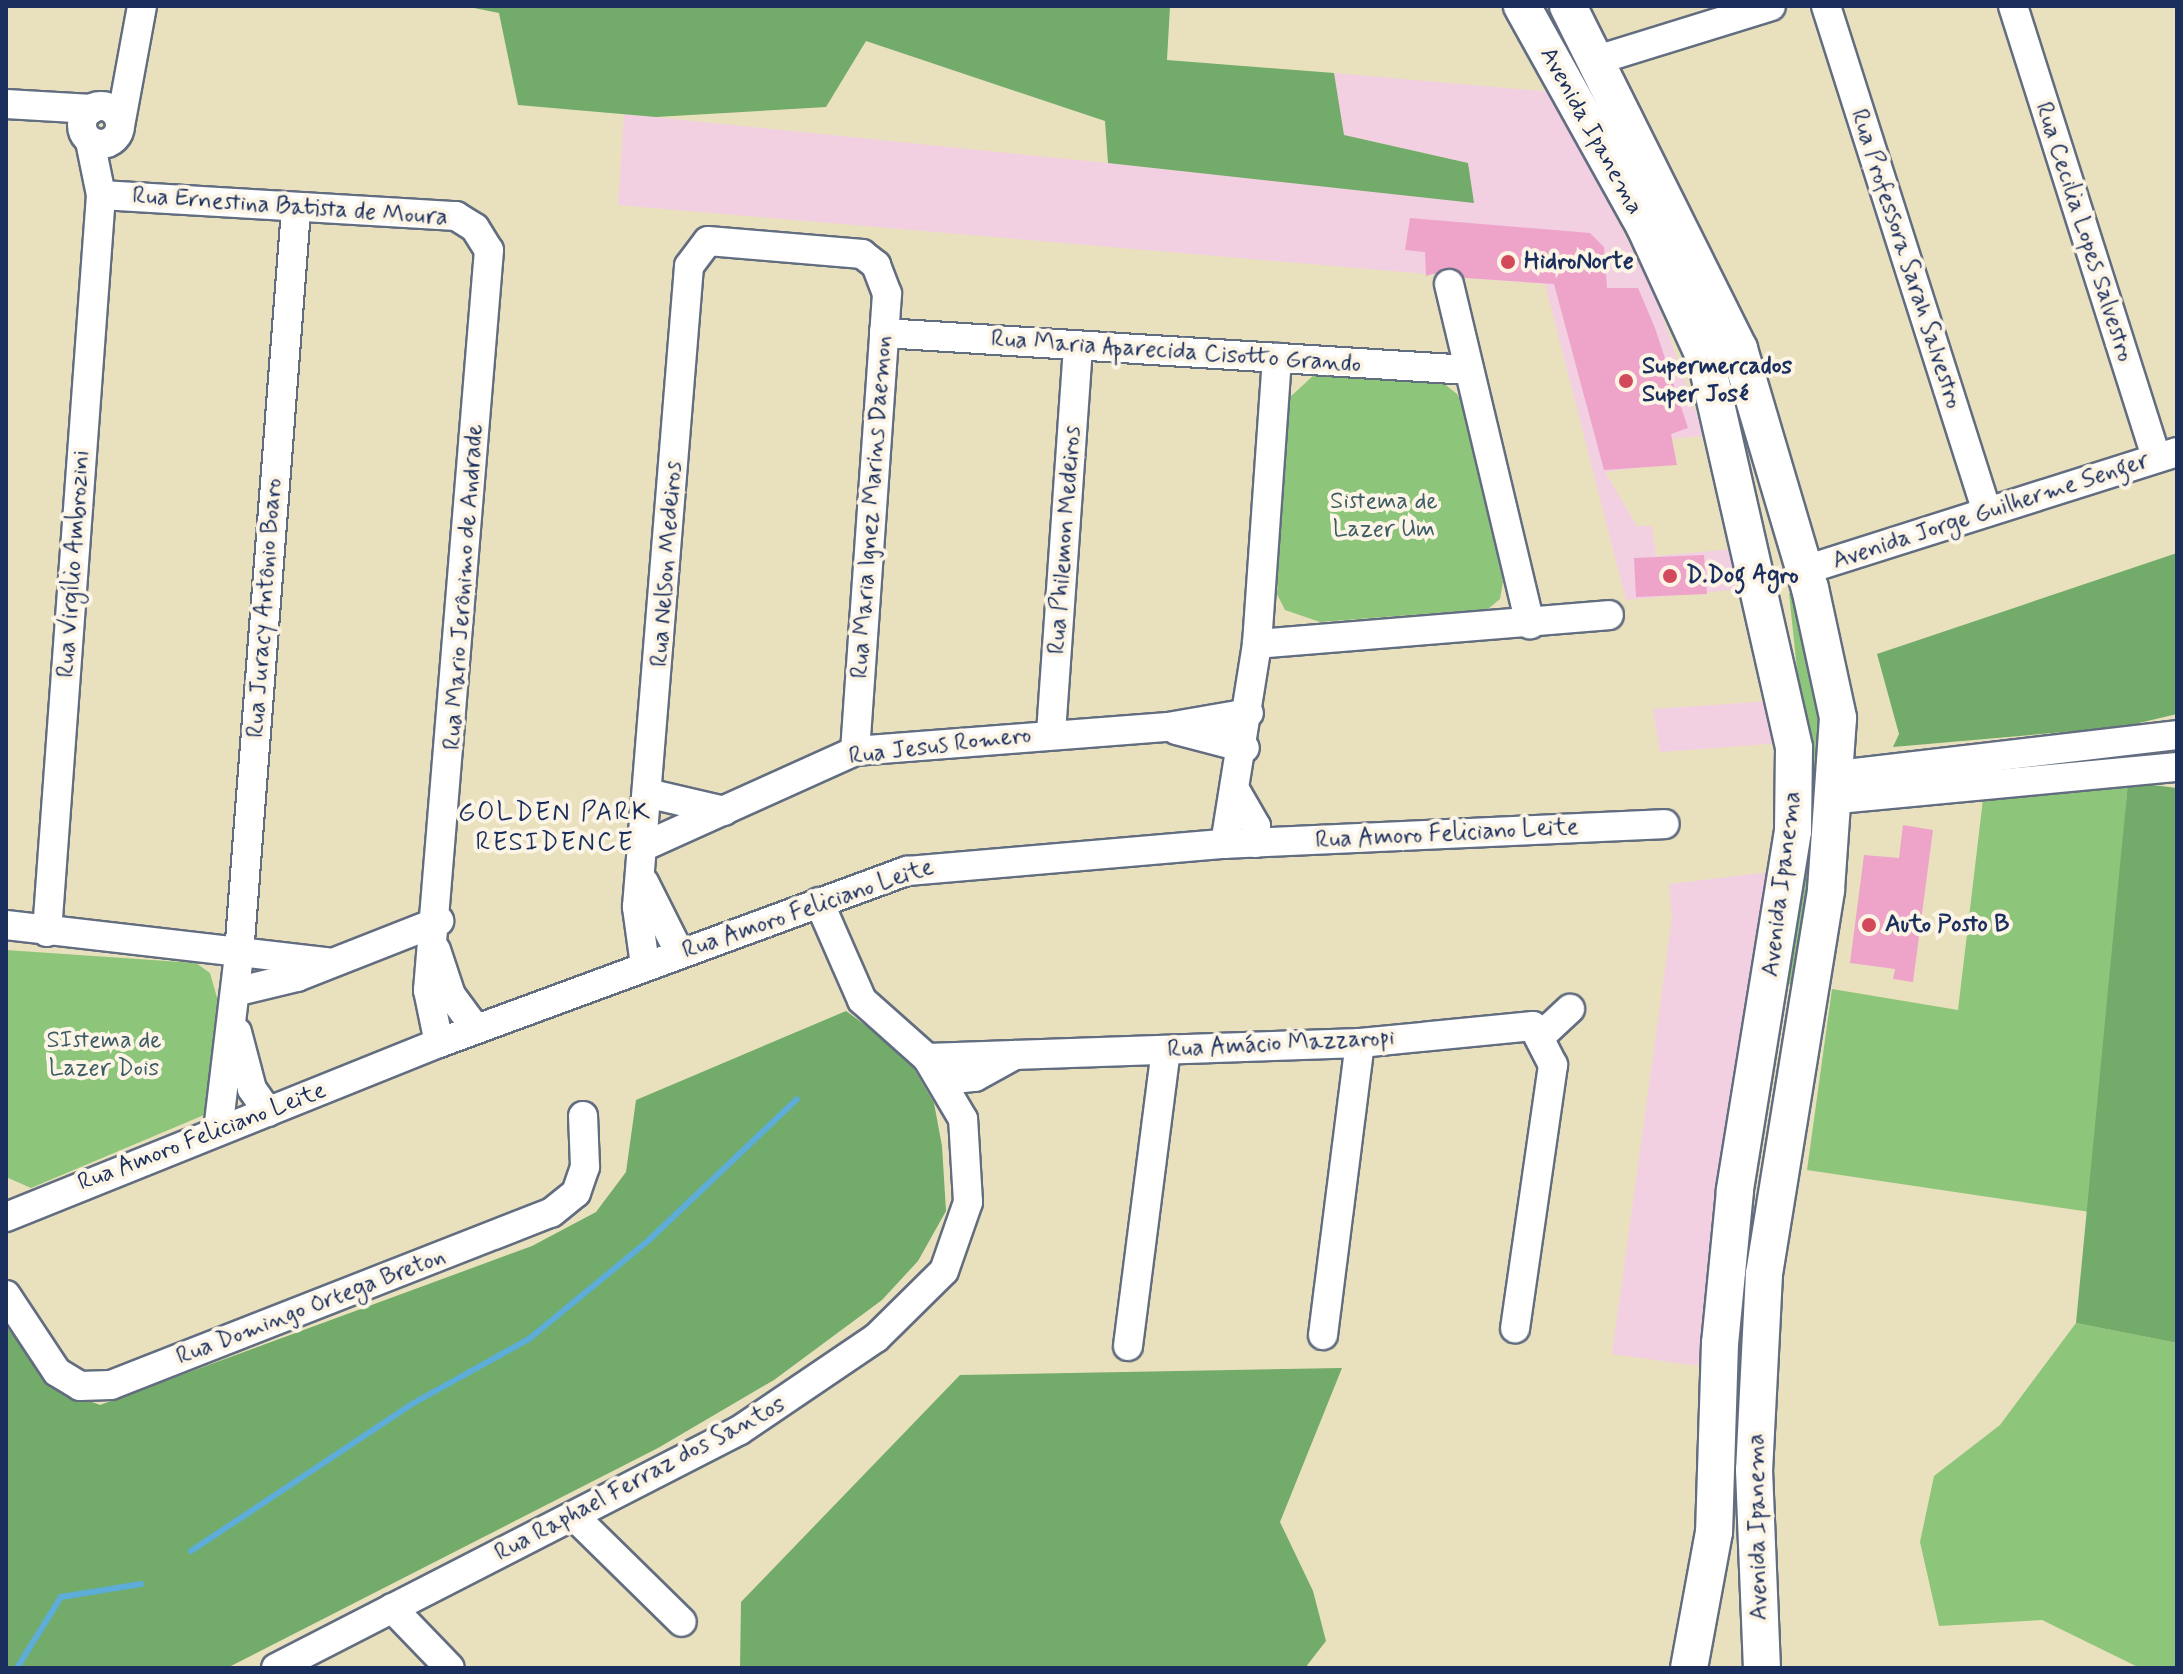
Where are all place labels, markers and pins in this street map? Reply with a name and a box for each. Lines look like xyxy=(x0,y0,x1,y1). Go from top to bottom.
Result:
place label: HidroNorte xyxy=(1524,248,1634,276)
marker: HidroNorte xyxy=(1499,253,1517,271)
place label: Supermercados Super José xyxy=(1642,353,1792,409)
marker: Supermercados Super José xyxy=(1617,372,1635,390)
place label: D.Dog Agro xyxy=(1686,562,1797,590)
marker: D.Dog Agro xyxy=(1661,567,1679,585)
place label: Auto Posto B xyxy=(1885,911,2007,939)
marker: Auto Posto B xyxy=(1860,916,1878,934)

